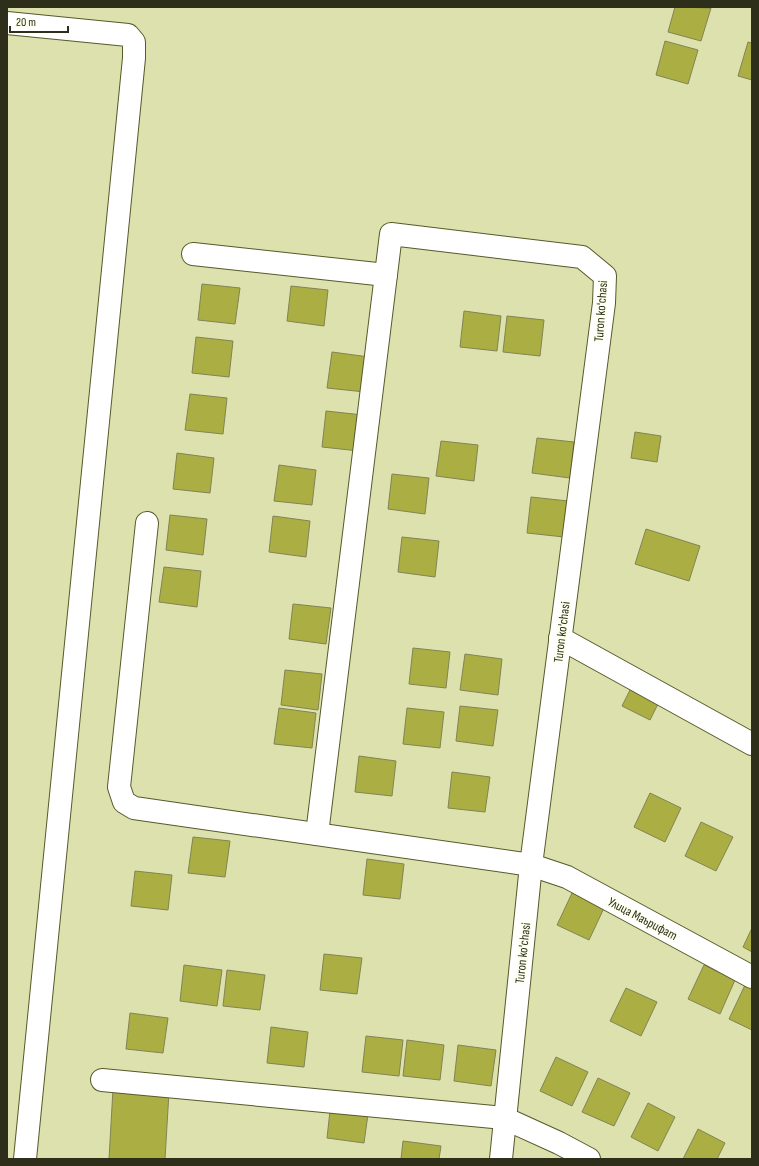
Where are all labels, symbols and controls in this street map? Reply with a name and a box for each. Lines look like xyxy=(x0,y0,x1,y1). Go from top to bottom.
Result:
scale bar xyxy=(10,8,68,34)
text: 20 m xyxy=(16,15,36,30)
street label: Turon ko'chasi xyxy=(591,280,611,342)
street label: Turon ko'chasi xyxy=(550,601,574,664)
street label: Улица Маърифат xyxy=(605,894,680,944)
street label: Turon ko'chasi xyxy=(512,922,534,984)

